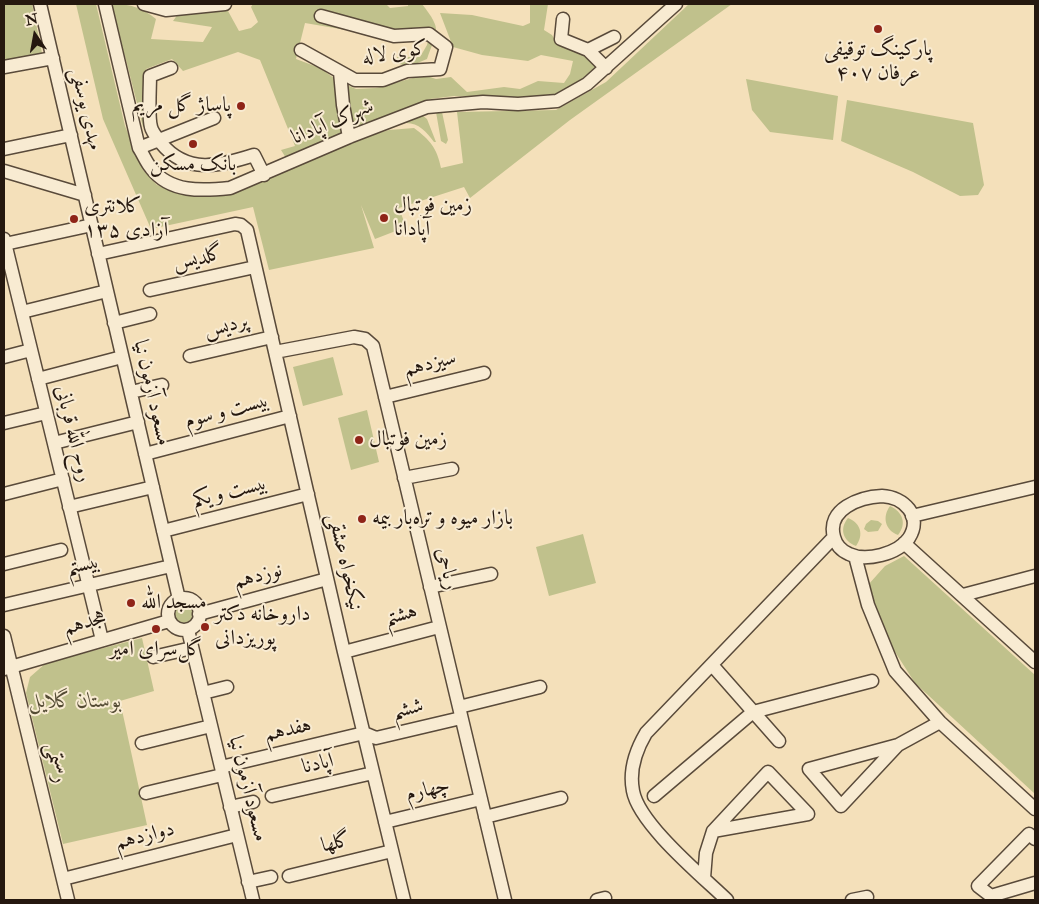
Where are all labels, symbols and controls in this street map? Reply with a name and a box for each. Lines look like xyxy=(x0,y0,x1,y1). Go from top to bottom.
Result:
north arrow xyxy=(10,10,60,60)
text: N xyxy=(24,10,40,29)
marker: پارکینگ توقیفی عرفان ۴۰۷ xyxy=(872,23,884,35)
street label: کوی لاله xyxy=(360,36,430,72)
place label: پارکینگ توقیفی عرفان ۴۰۷ xyxy=(824,37,932,87)
street label: مهدی یوسفی xyxy=(63,65,107,153)
place label: پاساژ گل مریم xyxy=(132,93,231,119)
street label: شهرک آپادانا xyxy=(288,94,378,152)
marker: پاساژ گل مریم xyxy=(235,100,247,112)
marker: بانک مسکن xyxy=(187,138,199,150)
place label: بانک مسکن xyxy=(150,152,236,178)
place label: زمین فوتبال آپادانا xyxy=(394,193,472,243)
place label: کلانتری ۱۳۵ آزادی xyxy=(84,194,168,244)
marker: زمین فوتبال آپادانا xyxy=(378,212,390,224)
marker: کلانتری ۱۳۵ آزادی xyxy=(68,213,80,225)
street label: گلدیس xyxy=(171,241,225,277)
street label: پردیس xyxy=(202,310,250,344)
street label: مسعود آزمون نیا xyxy=(127,338,175,448)
street label: سیزدهم xyxy=(401,346,459,384)
street label: روح الله قربانی xyxy=(48,383,96,485)
street label: بیست و سوم xyxy=(182,389,272,435)
place label: زمین فوتبال xyxy=(369,427,447,453)
marker: زمین فوتبال xyxy=(353,434,365,446)
street label: بیست و یکم xyxy=(190,472,270,514)
place label: بازار میوه و تره‌بار بیمه xyxy=(372,506,513,532)
street label: نیکخواه عشقی xyxy=(321,511,367,613)
marker: بازار میوه و تره‌بار بیمه xyxy=(356,513,368,525)
street label: ریاحی xyxy=(429,545,463,593)
street label: بیستم xyxy=(64,550,102,582)
street label: نوزدهم xyxy=(231,558,285,596)
place label: مسجد الله xyxy=(141,590,207,616)
marker: مسجد الله xyxy=(125,597,137,609)
street label: هشتم xyxy=(382,600,420,632)
place label: داروخانه دکتر پوریزدانی xyxy=(215,602,310,652)
street label: هجدهم xyxy=(60,606,110,642)
marker: داروخانه دکتر پوریزدانی xyxy=(199,621,211,633)
marker: گل‌سرای امیر xyxy=(150,623,162,635)
place label: گل‌سرای امیر xyxy=(109,637,203,663)
park label: بوستان گلایل xyxy=(28,689,122,715)
street label: ششم xyxy=(390,694,426,726)
street label: هفدهم xyxy=(262,713,314,749)
street label: مسعود آزمون نیا xyxy=(222,734,272,844)
street label: رستمی xyxy=(38,740,72,786)
street label: آپادنا xyxy=(300,749,336,781)
street label: چهارم xyxy=(403,774,453,808)
street label: دوازدهم xyxy=(113,817,177,857)
street label: گلها xyxy=(319,828,353,860)

